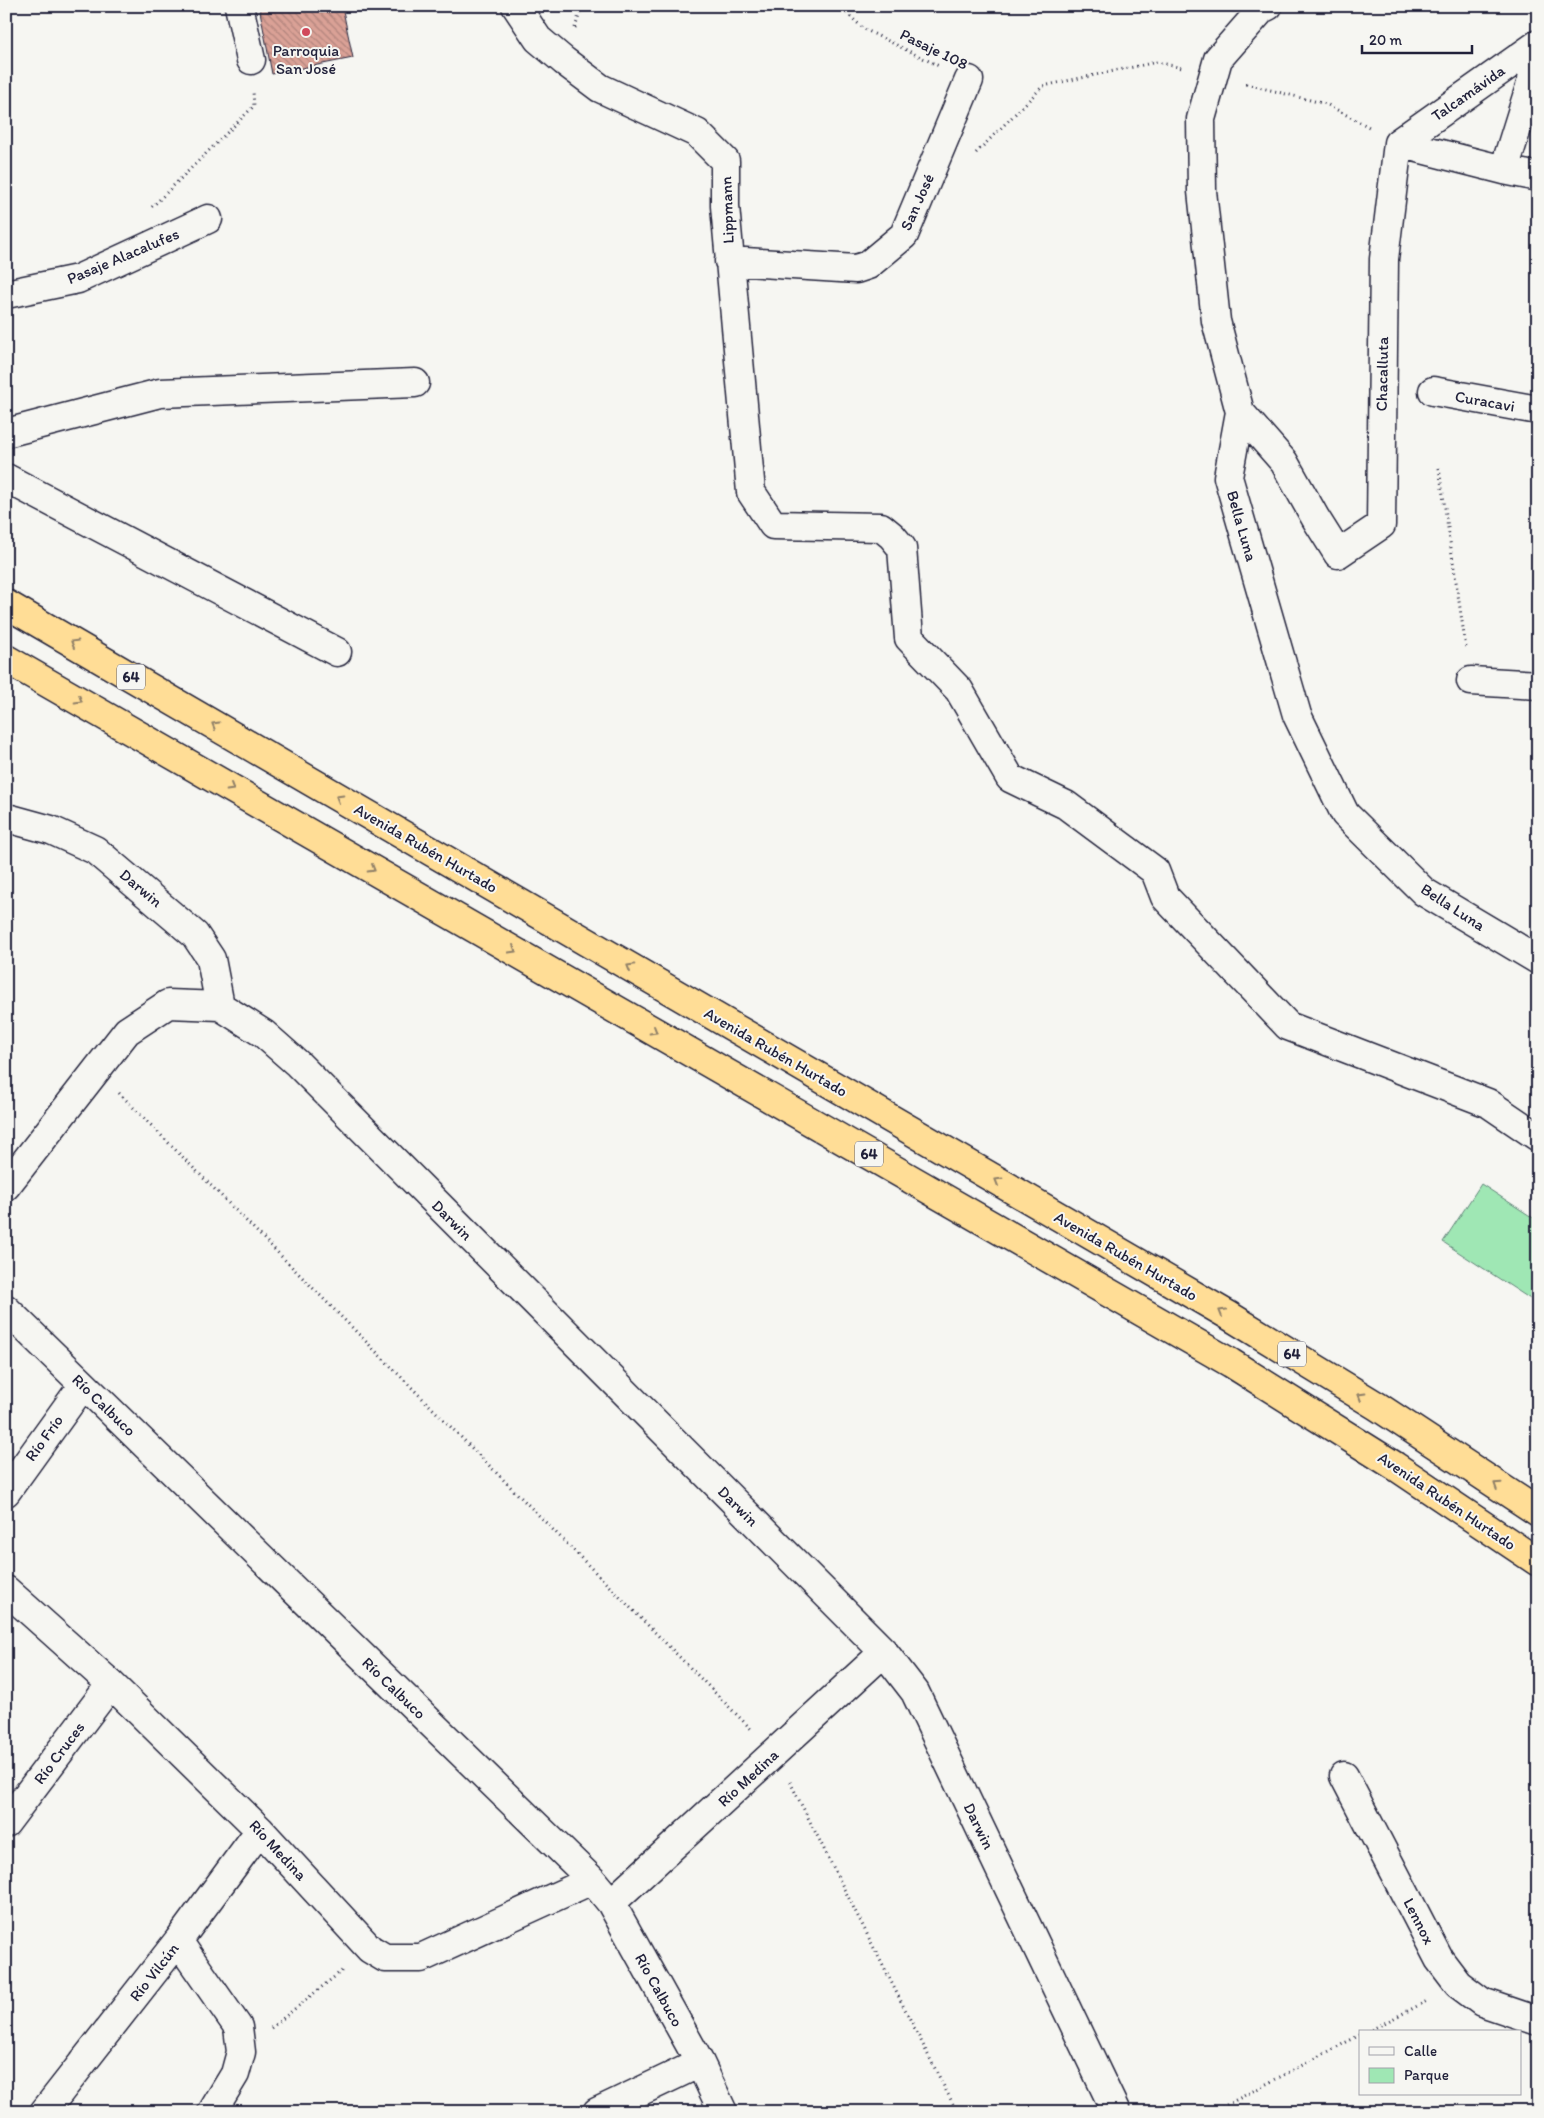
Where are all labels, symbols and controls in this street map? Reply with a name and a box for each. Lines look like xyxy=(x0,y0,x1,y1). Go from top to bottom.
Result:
scale bar xyxy=(1362,22,1472,54)
street label: Pasaje 108 xyxy=(897,24,971,74)
marker: Parroquia San José xyxy=(300,26,312,38)
text: 20 m xyxy=(1369,31,1403,49)
place label: Parroquia San José xyxy=(273,41,339,78)
street label: Talcamávida xyxy=(1428,60,1509,125)
street label: San José xyxy=(896,171,938,233)
street label: Lippmann xyxy=(716,176,738,244)
street label: Pasaje Alacalufes xyxy=(64,224,182,288)
street label: Chacalluta xyxy=(1372,336,1392,411)
street label: Curacavi xyxy=(1454,386,1516,416)
street label: Bella Luna xyxy=(1223,488,1261,564)
one-way arrow xyxy=(71,640,80,650)
road number: 64 xyxy=(117,664,145,690)
one-way arrow xyxy=(74,694,83,704)
one-way arrow xyxy=(211,722,220,732)
one-way arrow xyxy=(226,782,235,792)
one-way arrow xyxy=(335,794,344,804)
street label: Avenida Rubén Hurtado xyxy=(351,799,501,897)
one-way arrow xyxy=(367,862,376,872)
street label: Darwin xyxy=(116,865,166,911)
street label: Bella Luna xyxy=(1417,879,1489,935)
one-way arrow xyxy=(508,943,517,953)
one-way arrow xyxy=(627,964,636,974)
street label: Avenida Rubén Hurtado xyxy=(701,1003,851,1101)
one-way arrow xyxy=(649,1024,658,1034)
road number: 64 xyxy=(855,1142,883,1166)
one-way arrow xyxy=(994,1178,1003,1188)
street label: Darwin xyxy=(428,1196,476,1244)
street label: Avenida Rubén Hurtado xyxy=(1051,1207,1201,1305)
one-way arrow xyxy=(1219,1308,1228,1318)
road number: 64 xyxy=(1278,1342,1306,1366)
street label: Río Calbuco xyxy=(68,1370,140,1440)
one-way arrow xyxy=(1357,1393,1366,1403)
street label: Río Frío xyxy=(21,1411,67,1465)
street label: Avenida Rubén Hurtado xyxy=(1374,1448,1520,1554)
street label: Darwin xyxy=(714,1482,762,1530)
one-way arrow xyxy=(1493,1482,1503,1491)
street label: Río Calbuco xyxy=(358,1653,430,1723)
street label: Río Cruces xyxy=(29,1718,89,1788)
street label: Río Medina xyxy=(714,1745,783,1811)
street label: Darwin xyxy=(960,1800,998,1852)
street label: Río Medina xyxy=(245,1816,311,1885)
street label: Lennox xyxy=(1399,1895,1439,1947)
street label: Río Vilcún xyxy=(125,1939,183,2005)
street label: Río Calbuco xyxy=(631,1950,687,2030)
legend xyxy=(1359,2030,1522,2096)
text: Calle xyxy=(1404,2042,1437,2060)
text: Parque xyxy=(1404,2066,1449,2084)

